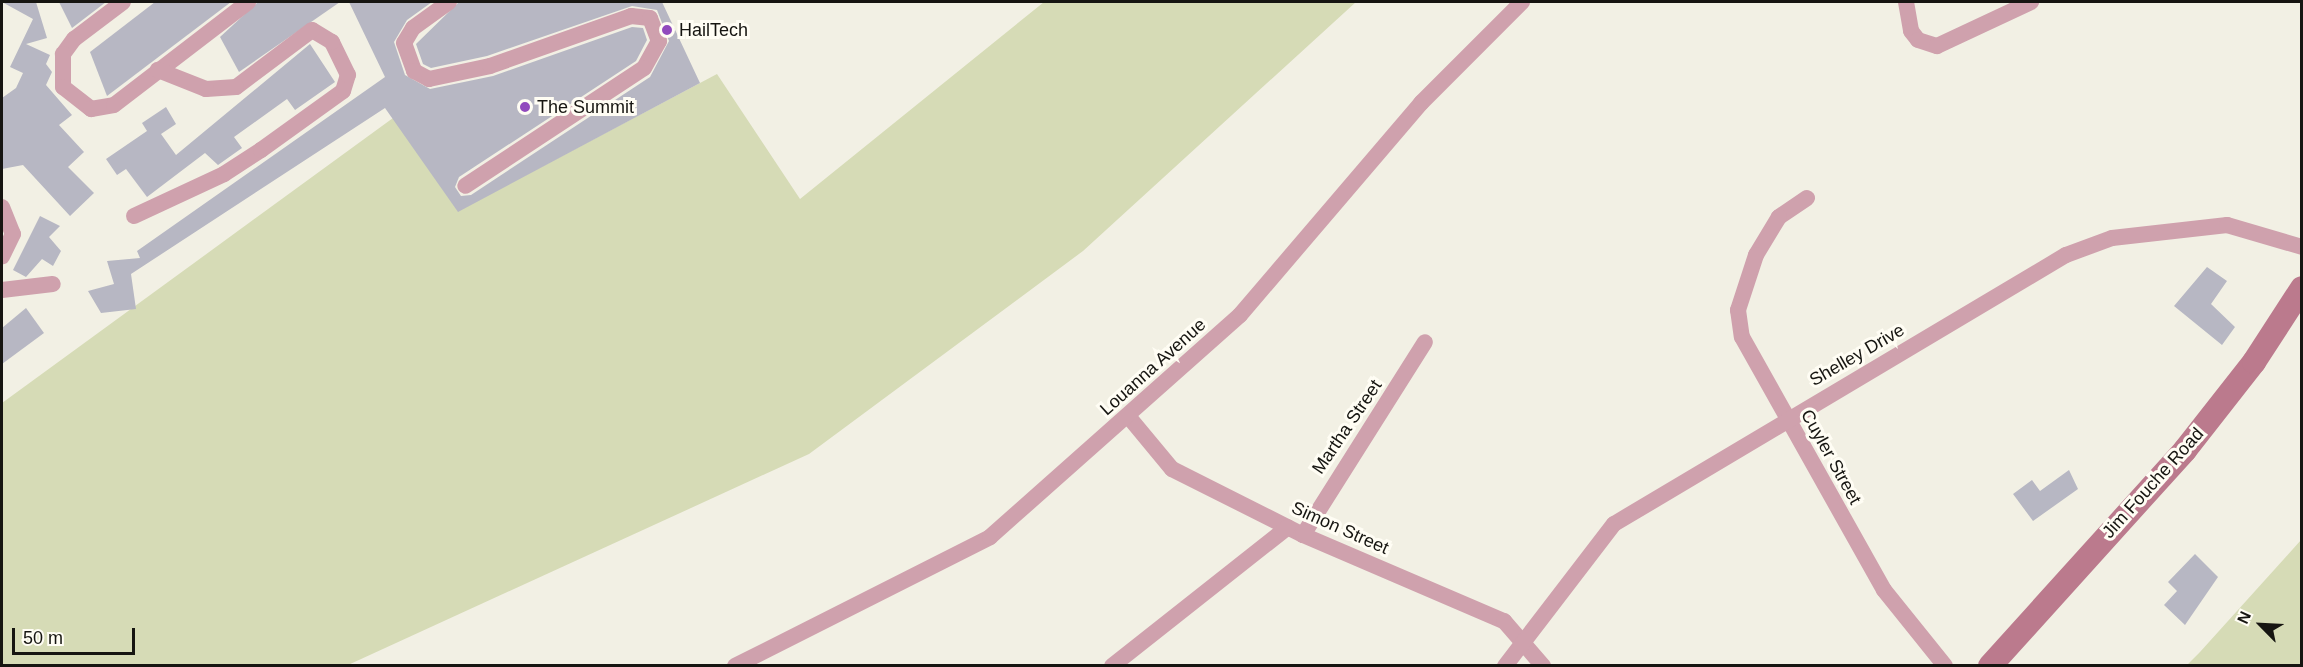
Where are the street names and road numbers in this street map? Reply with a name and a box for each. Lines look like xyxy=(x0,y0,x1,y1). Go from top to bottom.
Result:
street label: Louanna Avenue xyxy=(1095,314,1211,420)
street label: Shelley Drive xyxy=(1806,319,1908,391)
street label: Martha Street xyxy=(1308,376,1386,478)
street label: Cuyler Street xyxy=(1796,406,1866,508)
street label: Jim Fouche Road xyxy=(2098,423,2208,543)
street label: Simon Street xyxy=(1288,497,1392,559)

